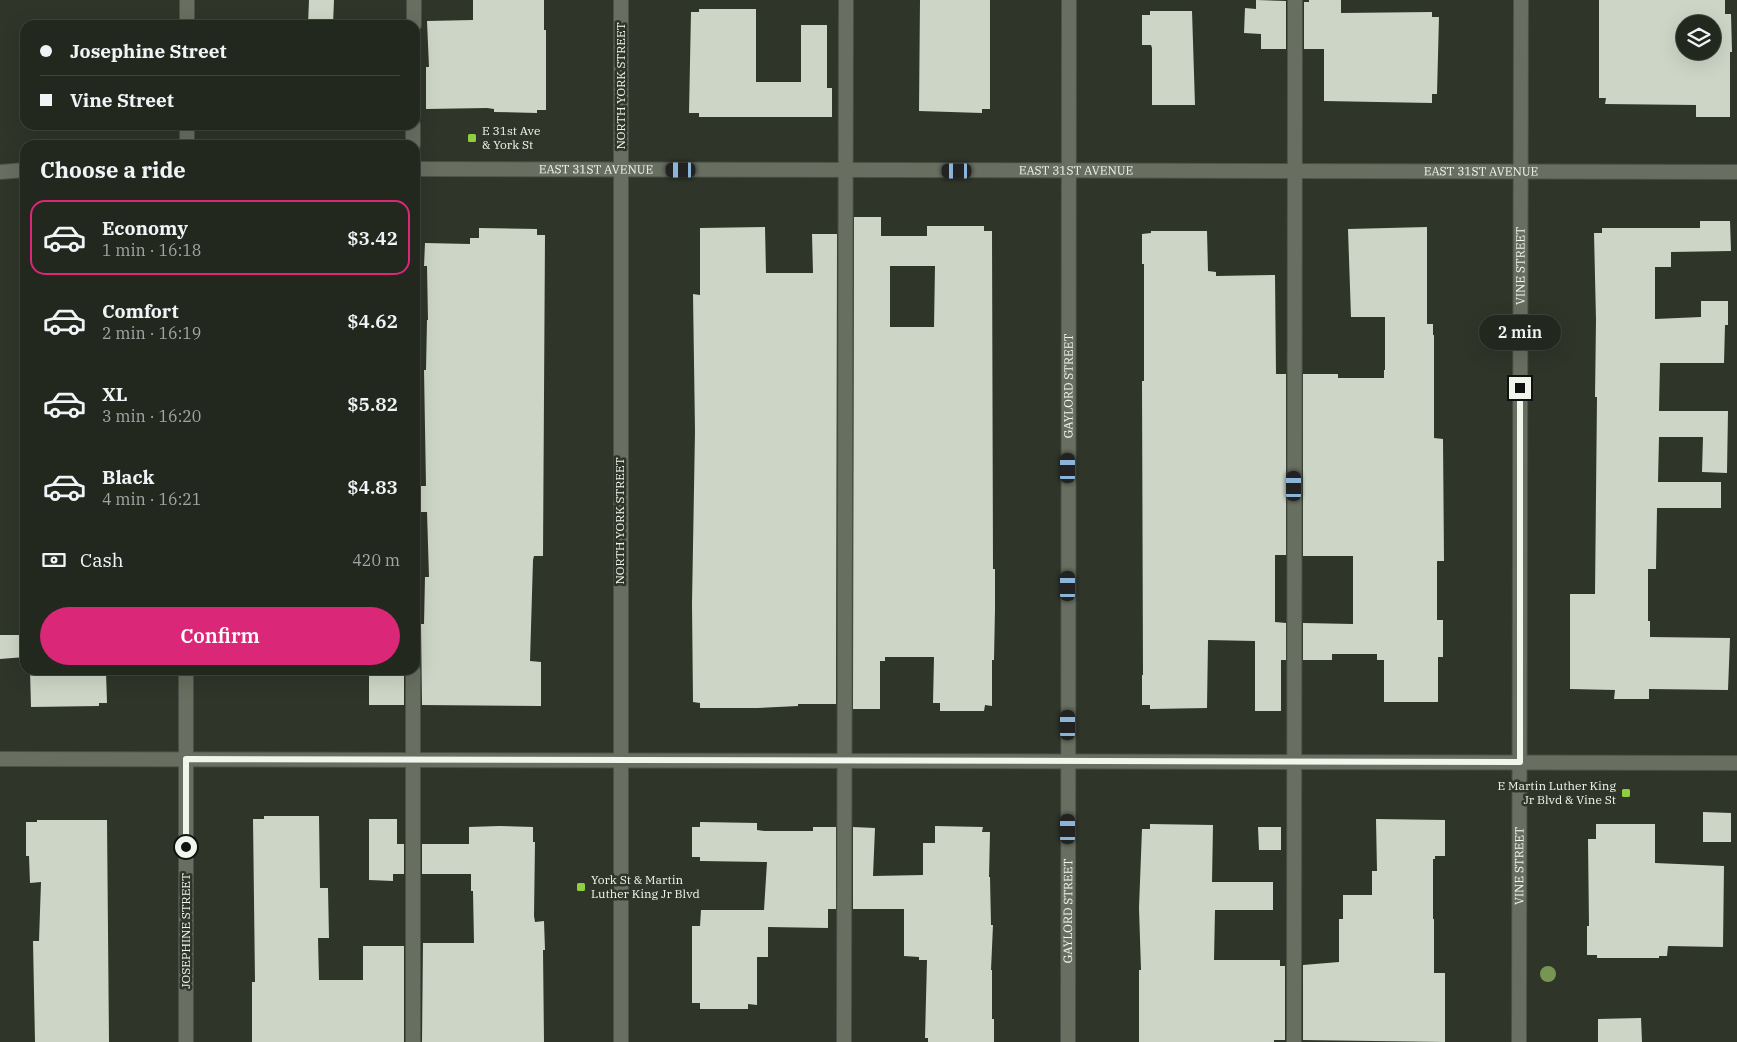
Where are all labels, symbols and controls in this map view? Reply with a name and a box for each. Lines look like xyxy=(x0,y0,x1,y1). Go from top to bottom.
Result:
map controls xyxy=(1676,15,1721,60)
button: layers xyxy=(1676,15,1721,60)
street label: NORTH YORK STREET xyxy=(613,22,628,149)
text: Josephine Street xyxy=(70,39,227,63)
text: Vine Street xyxy=(70,88,174,112)
place label: E 31st Ave & York St xyxy=(482,123,540,152)
marker: E 31st Ave & York St xyxy=(466,132,478,144)
text: Choose a ride xyxy=(40,155,186,184)
street label: EAST 31ST AVENUE xyxy=(539,161,653,177)
street label: EAST 31ST AVENUE xyxy=(1019,162,1133,178)
car xyxy=(666,163,696,178)
street label: EAST 31ST AVENUE xyxy=(1424,163,1538,179)
car xyxy=(942,164,972,179)
icon: car xyxy=(42,215,87,260)
text: Economy xyxy=(102,216,188,240)
text: $3.42 xyxy=(347,226,398,250)
street label: VINE STREET xyxy=(1512,227,1528,305)
text: 1 min · 16:18 xyxy=(102,240,201,260)
icon: car xyxy=(42,298,87,343)
text: Comfort xyxy=(102,299,179,323)
text: $4.62 xyxy=(347,309,398,333)
callout: 2 min xyxy=(1479,316,1561,350)
text: 2 min xyxy=(1498,322,1542,342)
text: 2 min · 16:19 xyxy=(102,323,201,343)
street label: GAYLORD STREET xyxy=(1061,333,1076,438)
route end xyxy=(1509,377,1531,399)
icon: car xyxy=(42,381,87,426)
text: XL xyxy=(102,382,128,406)
text: $5.82 xyxy=(347,392,398,416)
text: 3 min · 16:20 xyxy=(102,406,201,426)
car xyxy=(1060,453,1075,483)
street label: NORTH YORK STREET xyxy=(612,457,627,584)
icon: car xyxy=(42,464,87,509)
text: Black xyxy=(102,465,154,489)
car xyxy=(1286,471,1301,501)
text: $4.83 xyxy=(347,475,398,499)
text: 4 min · 16:21 xyxy=(102,489,201,509)
icon: cash xyxy=(40,546,68,574)
text: Cash xyxy=(80,548,124,572)
text: 420 m xyxy=(352,550,400,570)
car xyxy=(1060,571,1075,601)
button: Confirm xyxy=(40,607,400,665)
car xyxy=(1060,710,1075,740)
place label: E Martin Luther King Jr Blvd & Vine St xyxy=(1497,778,1616,807)
marker: E Martin Luther King Jr Blvd & Vine St xyxy=(1620,787,1632,799)
car xyxy=(1060,814,1075,844)
street label: VINE STREET xyxy=(1511,827,1526,905)
route start xyxy=(175,836,197,858)
street label: GAYLORD STREET xyxy=(1060,858,1075,963)
place label: York St & Martin Luther King Jr Blvd xyxy=(591,872,700,901)
street label: JOSEPHINE STREET xyxy=(178,873,193,989)
marker: York St & Martin Luther King Jr Blvd xyxy=(575,881,587,893)

